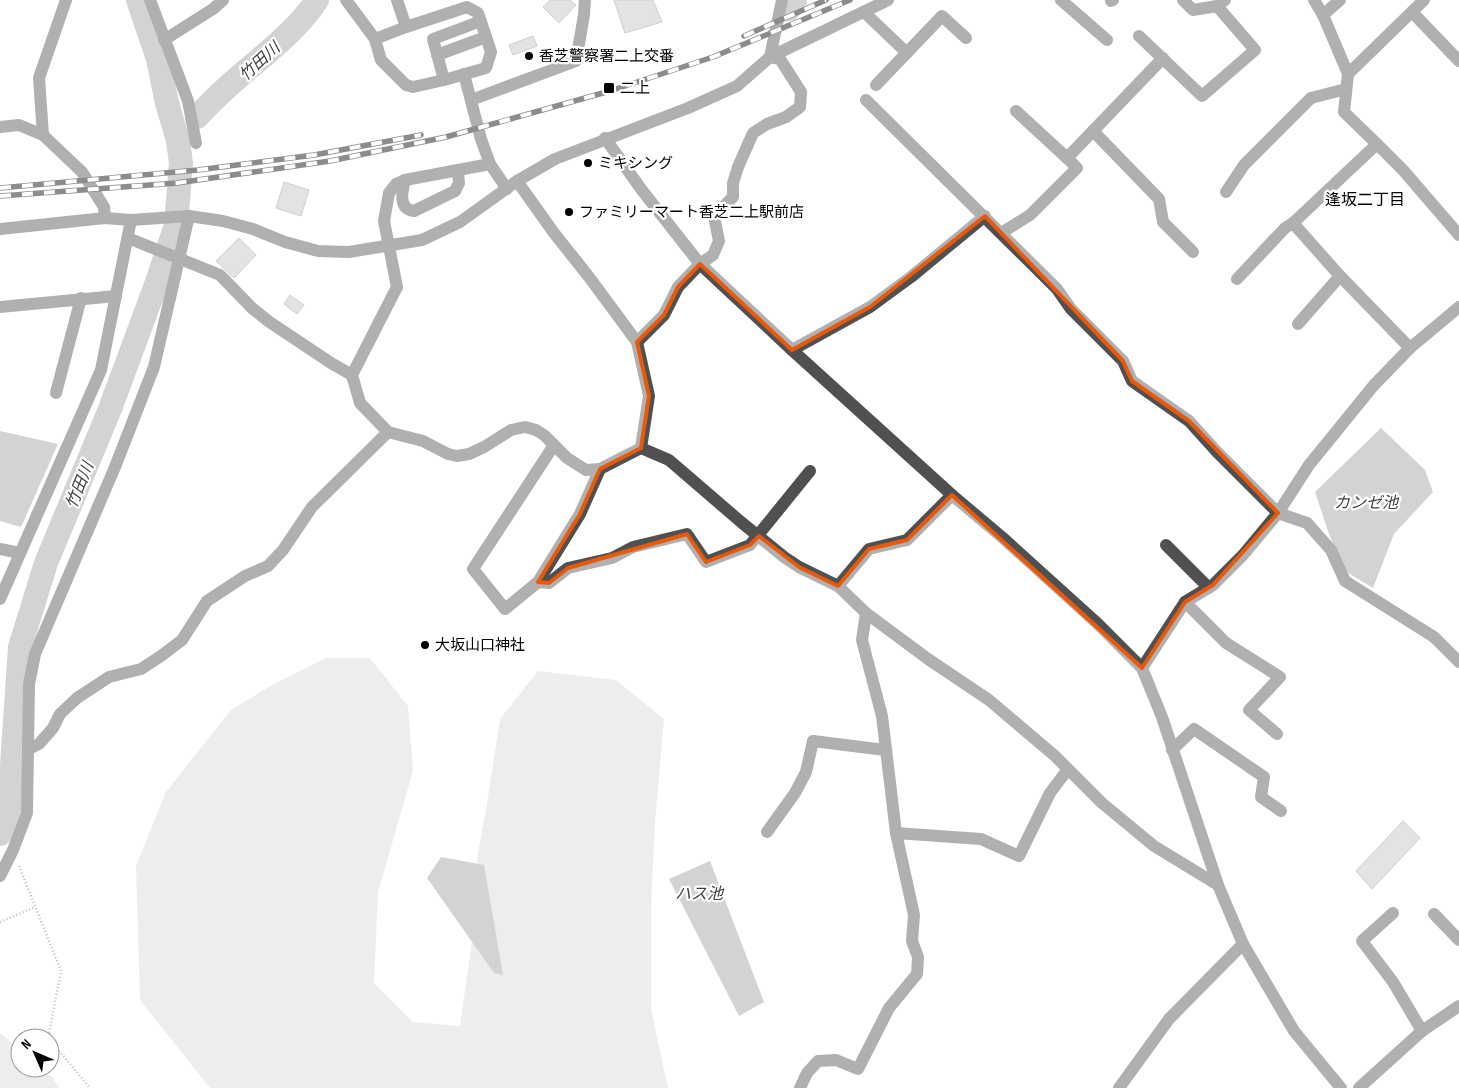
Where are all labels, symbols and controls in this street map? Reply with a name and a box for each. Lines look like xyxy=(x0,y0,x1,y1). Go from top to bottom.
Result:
water label: 竹田川 xyxy=(236,38,286,85)
place label: 香芝警察署二上交番 xyxy=(539,47,674,66)
marker: 香芝警察署二上交番 xyxy=(523,50,535,62)
place label: 二上 xyxy=(620,79,650,98)
marker: 二上 xyxy=(602,81,616,95)
place label: ミキシング xyxy=(598,154,673,173)
marker: ミキシング xyxy=(582,157,594,169)
district label: 逢坂二丁目 xyxy=(1325,191,1405,210)
place label: ファミリーマート香芝二上駅前店 xyxy=(579,203,804,222)
marker: ファミリーマート香芝二上駅前店 xyxy=(563,206,575,218)
water label: 竹田川 xyxy=(63,458,99,511)
water label: カンゼ池 xyxy=(1334,494,1400,513)
place label: 大坂山口神社 xyxy=(435,636,525,655)
marker: 大坂山口神社 xyxy=(419,639,431,651)
water label: ハス池 xyxy=(675,885,725,904)
north arrow xyxy=(10,1028,60,1078)
text: N xyxy=(18,1036,35,1053)

